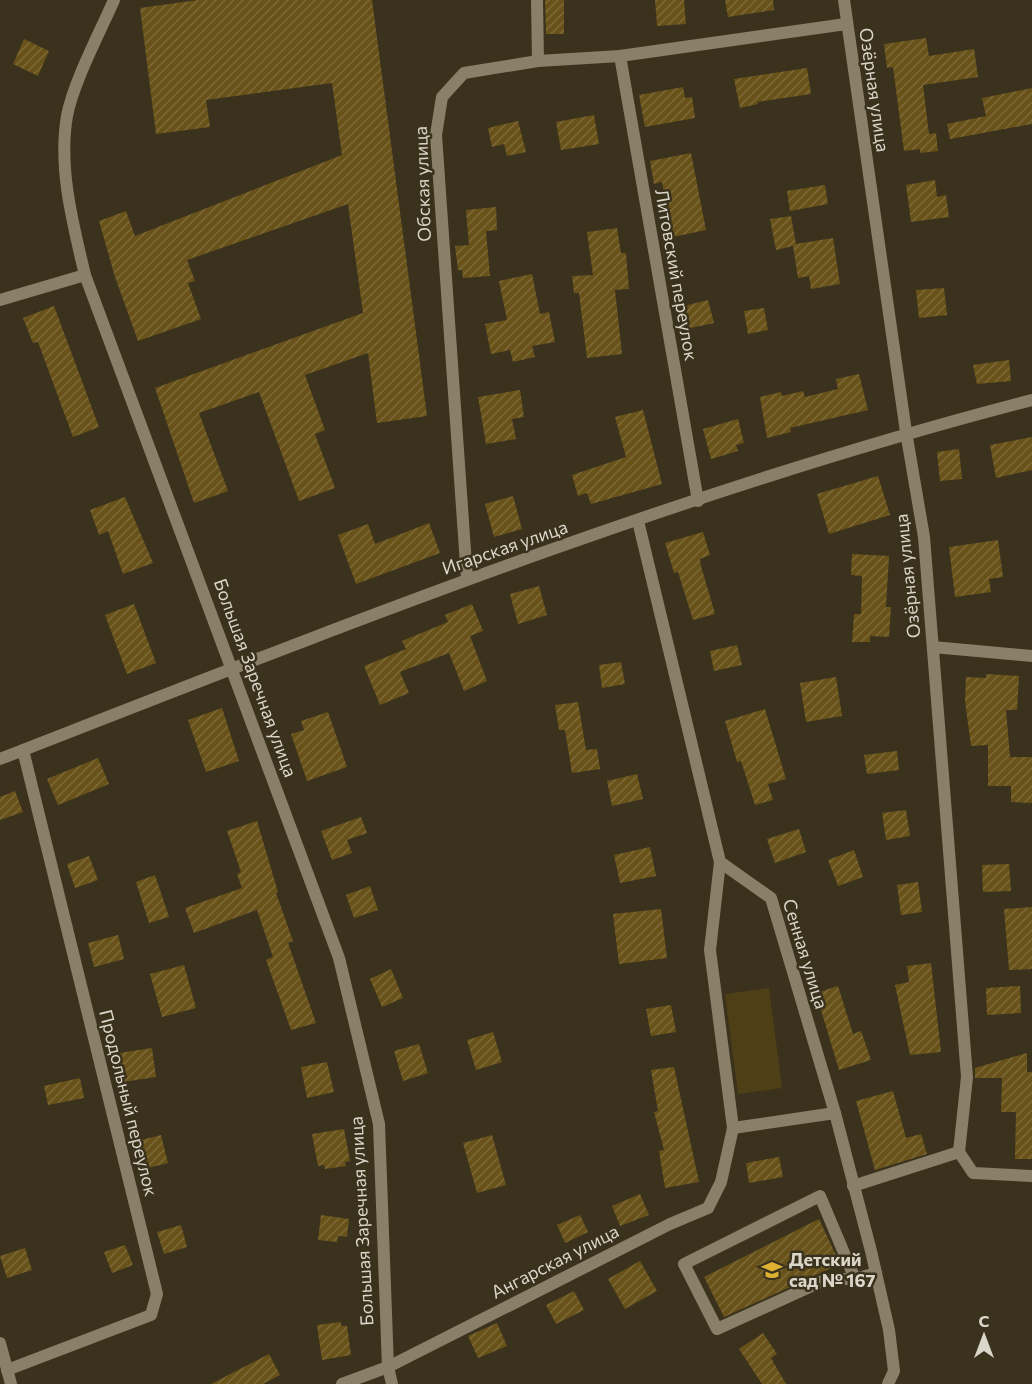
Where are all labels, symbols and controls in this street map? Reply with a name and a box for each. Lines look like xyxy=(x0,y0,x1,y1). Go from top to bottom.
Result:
street label: Озёрная улица xyxy=(855,26,895,153)
street label: Обская улица xyxy=(409,126,435,242)
street label: Литовский переулок xyxy=(651,187,703,363)
street label: Озёрная улица xyxy=(890,513,924,639)
street label: Игарская улица xyxy=(439,515,570,579)
street label: Большая Заречная улица xyxy=(210,575,302,780)
street label: Сенная улица xyxy=(779,896,833,1011)
street label: Продольный переулок xyxy=(95,1007,163,1199)
street label: Большая Заречная улица xyxy=(345,1116,377,1326)
street label: Ангарская улица xyxy=(487,1219,622,1303)
place label: Детский сад № 167 xyxy=(789,1248,875,1291)
school or university icon: Детский сад № 167 xyxy=(760,1258,784,1282)
north arrow xyxy=(954,1306,1014,1366)
text: С xyxy=(979,1311,990,1330)

